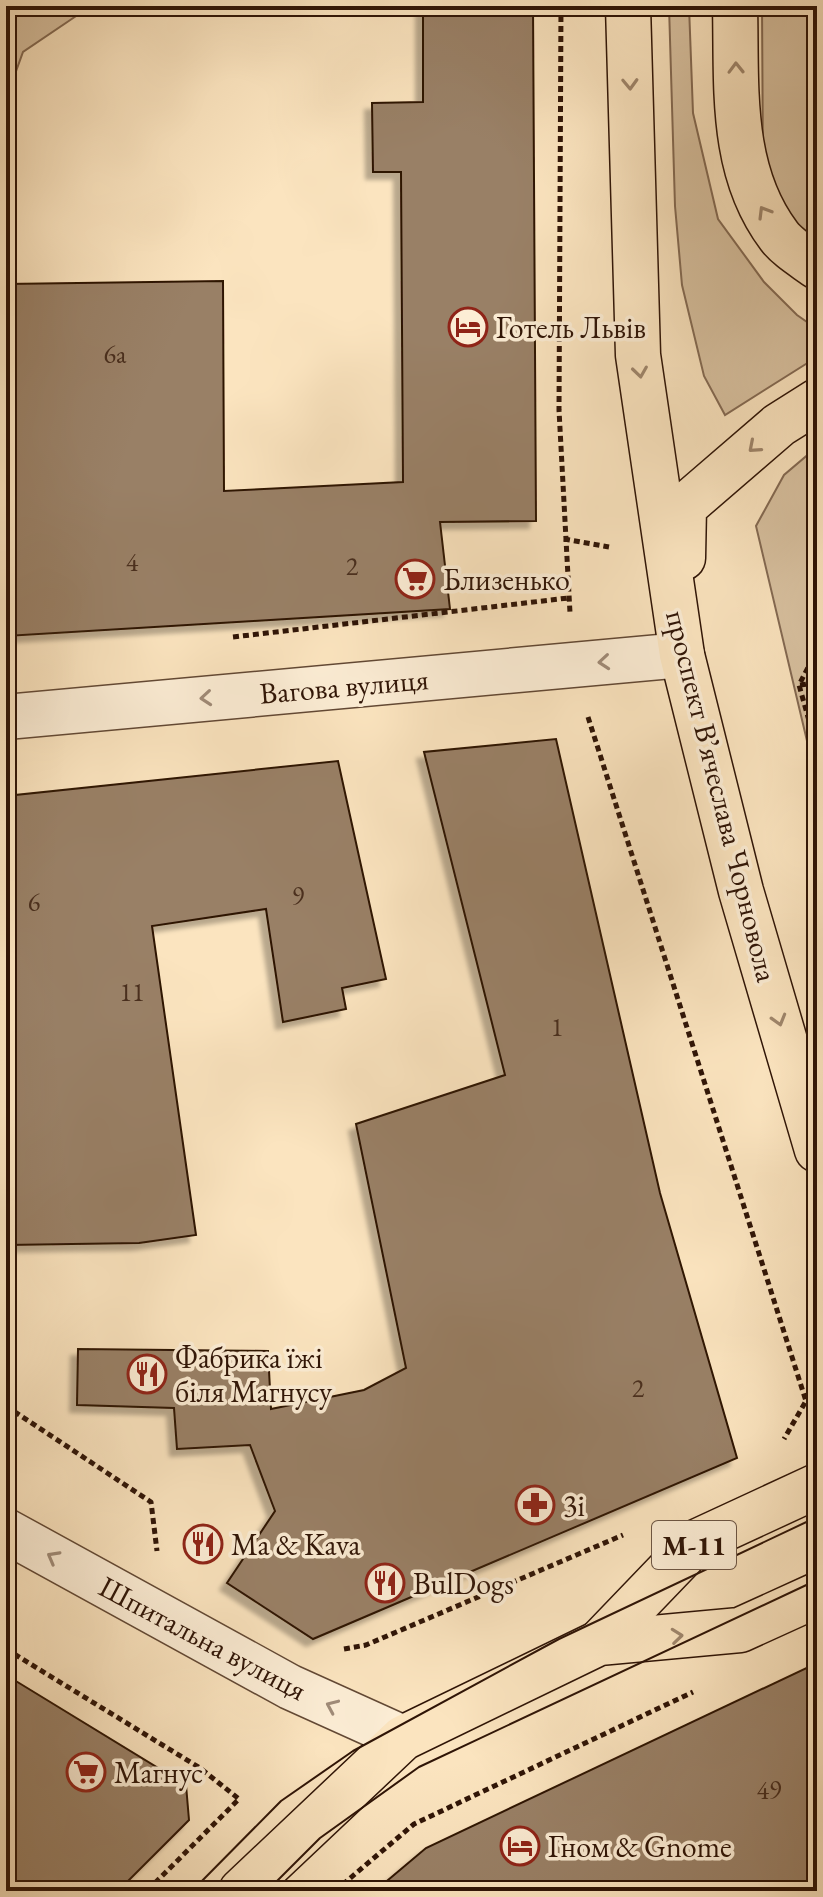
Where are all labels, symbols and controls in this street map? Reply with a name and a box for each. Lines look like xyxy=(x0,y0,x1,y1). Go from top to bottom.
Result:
one-way arrow xyxy=(728,61,745,74)
one-way arrow xyxy=(622,78,639,91)
one-way arrow xyxy=(758,206,773,221)
hotel icon: Готель Львів xyxy=(447,306,489,348)
place label: Готель Львів xyxy=(496,308,646,347)
house number: 6а xyxy=(104,337,127,371)
one-way arrow xyxy=(631,365,648,379)
one-way arrow xyxy=(749,437,764,452)
house number: 4 xyxy=(126,545,139,579)
house number: 2 xyxy=(346,549,359,583)
supermarket icon: Близенько xyxy=(394,558,436,600)
place label: Близенько xyxy=(443,560,570,599)
street label: проспект Вʼячеслава Чорновола xyxy=(657,606,787,986)
one-way arrow xyxy=(597,653,610,670)
street label: Вагова вулиця xyxy=(258,659,430,713)
one-way arrow xyxy=(199,690,212,707)
house number: 9 xyxy=(292,879,305,913)
house number: 6 xyxy=(28,885,40,919)
house number: 11 xyxy=(120,975,144,1009)
house number: 1 xyxy=(551,1010,563,1044)
one-way arrow xyxy=(770,1013,786,1026)
place label: Фабрика їжі біля Магнусу xyxy=(175,1338,333,1411)
restaurant icon: Фабрика їжі біля Магнусу xyxy=(126,1353,168,1395)
house number: 2 xyxy=(632,1371,645,1405)
pharmacy icon: 3і xyxy=(514,1484,556,1526)
place label: 3і xyxy=(563,1486,585,1525)
road number: М-11 xyxy=(652,1521,736,1569)
restaurant icon: Ma & Kava xyxy=(182,1523,224,1565)
place label: Ma & Kava xyxy=(231,1525,361,1564)
one-way arrow xyxy=(48,1551,62,1567)
restaurant icon: BulDogs xyxy=(364,1562,406,1604)
place label: BulDogs xyxy=(413,1564,514,1603)
street label: Шпитальна вулиця xyxy=(92,1567,314,1709)
one-way arrow xyxy=(671,1627,684,1644)
one-way arrow xyxy=(326,1699,340,1715)
supermarket icon: Магнус xyxy=(65,1751,107,1793)
place label: Магнус xyxy=(114,1753,203,1792)
house number: 49 xyxy=(757,1773,782,1807)
hotel icon: Гном & Gnome xyxy=(499,1825,541,1867)
place label: Гном & Gnome xyxy=(548,1827,732,1866)

